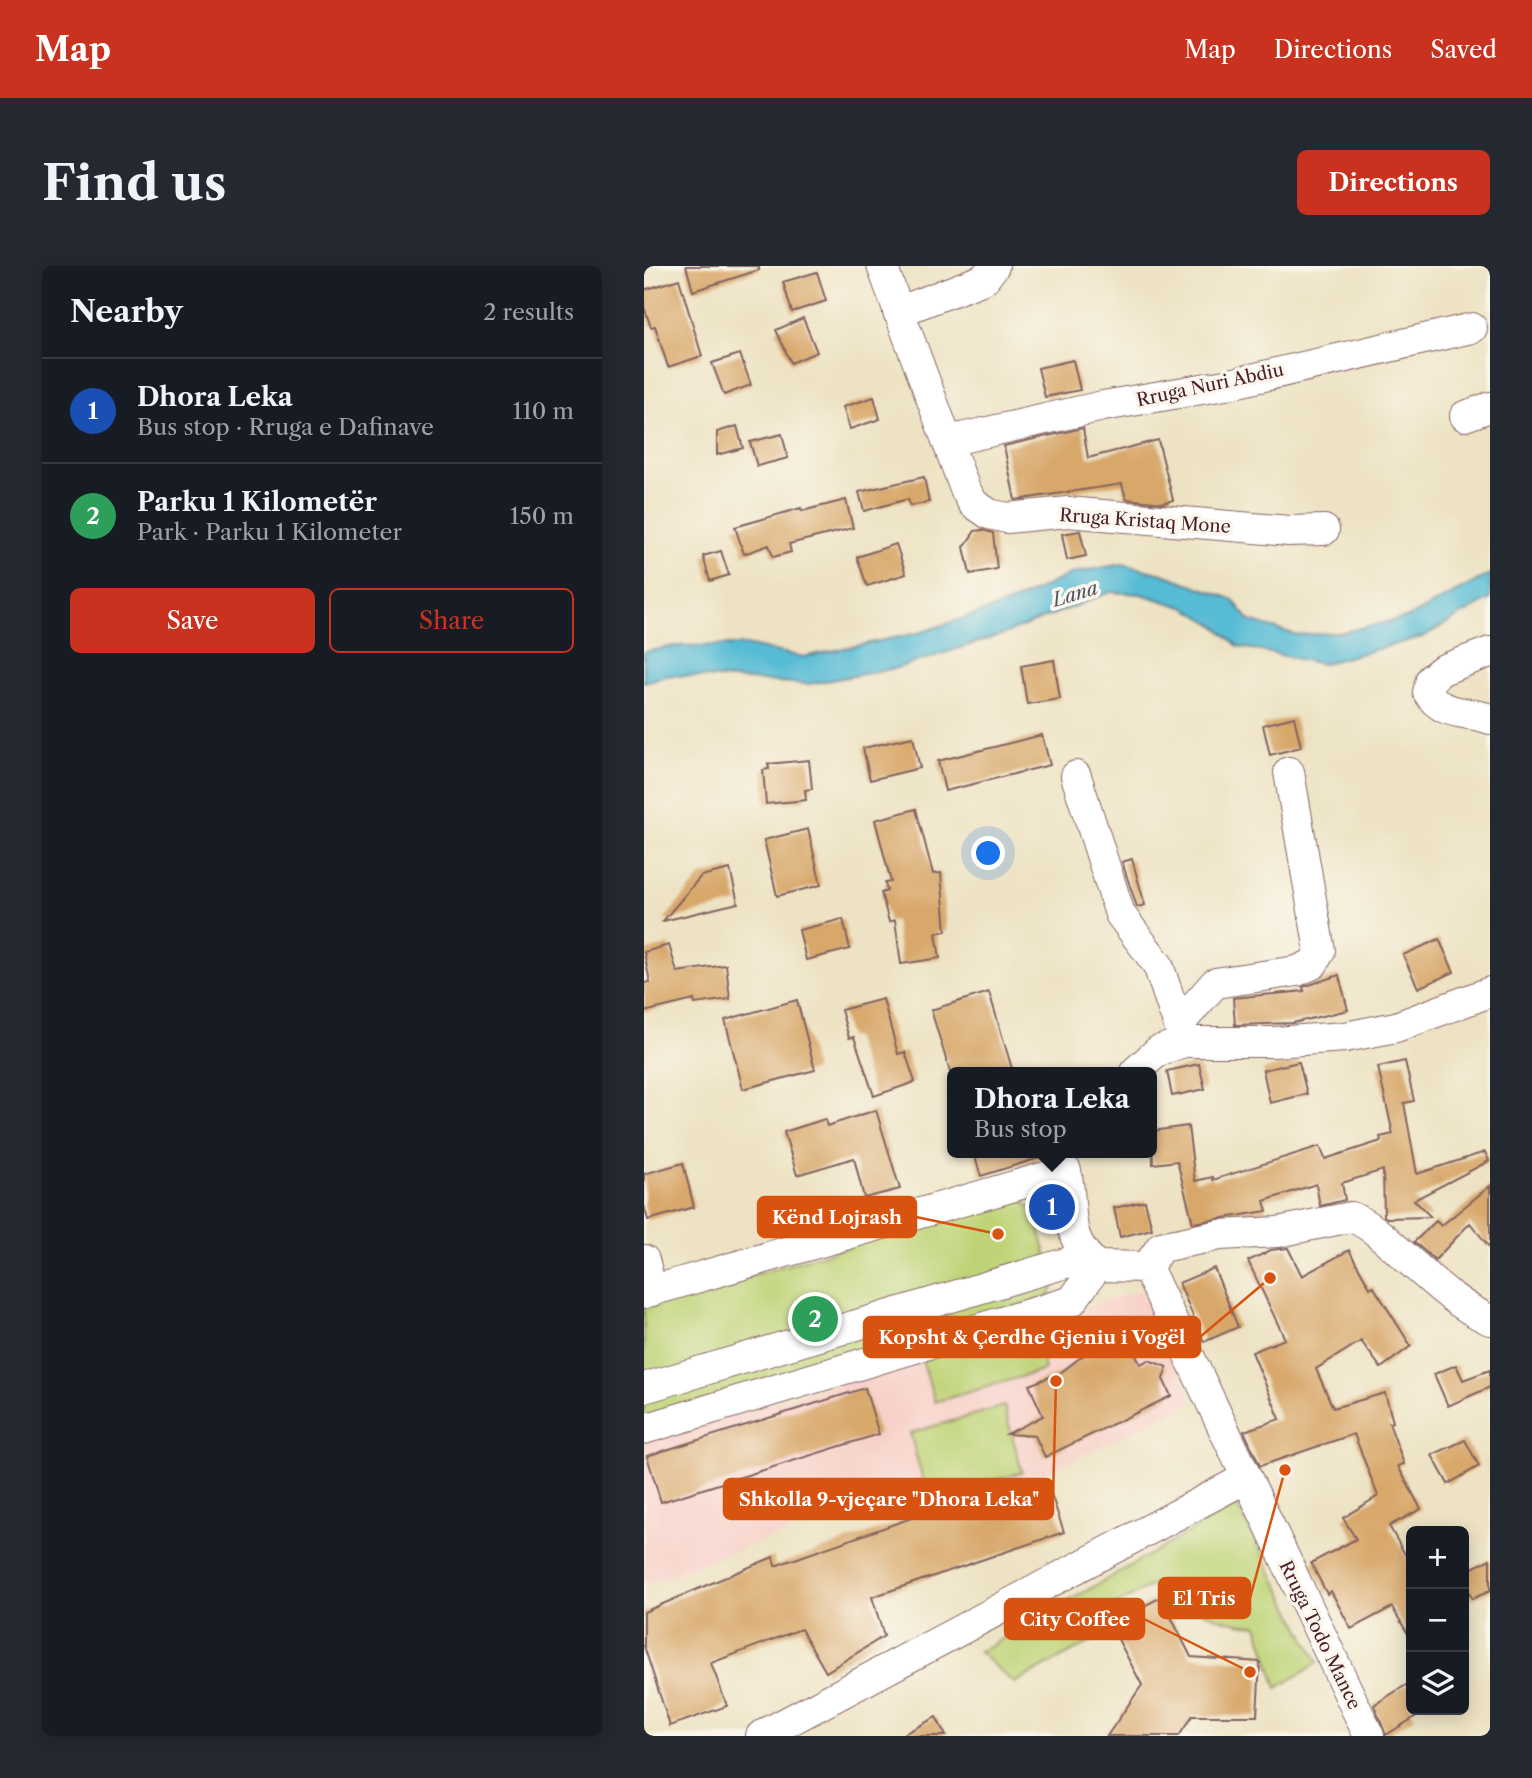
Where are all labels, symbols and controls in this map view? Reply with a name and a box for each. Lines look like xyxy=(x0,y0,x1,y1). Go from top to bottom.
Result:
text: Map xyxy=(35,29,111,70)
text: Map xyxy=(1184,35,1236,64)
text: Directions xyxy=(1274,35,1392,64)
text: Saved xyxy=(1430,35,1497,64)
button: Directions xyxy=(1297,150,1490,215)
text: Find us xyxy=(42,152,226,213)
text: Nearby xyxy=(70,293,183,330)
text: 2 results xyxy=(483,298,574,326)
street label: Rruga Nuri Abdiu xyxy=(1134,359,1286,411)
text: Dhora Leka xyxy=(137,381,293,413)
text: 1 xyxy=(88,397,98,425)
text: 110 m xyxy=(513,397,574,425)
text: Bus stop · Rruga e Dafinave xyxy=(137,413,434,441)
text: Parku 1 Kilometër xyxy=(137,486,377,518)
text: 2 xyxy=(86,502,100,530)
text: 150 m xyxy=(510,502,574,530)
street label: Rruga Kristaq Mone xyxy=(1059,504,1231,538)
text: Park · Parku 1 Kilometer xyxy=(137,518,402,546)
water label: Lana xyxy=(1048,576,1101,612)
button: Save xyxy=(70,588,315,653)
button: Share xyxy=(329,588,574,653)
your location xyxy=(971,836,1005,870)
popup xyxy=(947,1067,1157,1158)
text: Dhora Leka xyxy=(974,1083,1130,1115)
text: Bus stop xyxy=(974,1115,1067,1143)
pin: 1 xyxy=(1029,1181,1075,1233)
callout: Kënd Lojrash xyxy=(758,1197,916,1237)
text: Kënd Lojrash xyxy=(772,1206,902,1229)
pin: 2 xyxy=(792,1293,838,1345)
callout: Kopsht & Çerdhe Gjeniu i Vogël xyxy=(864,1317,1200,1357)
text: Kopsht & Çerdhe Gjeniu i Vogël xyxy=(879,1326,1186,1349)
callout: Shkolla 9-vjeçare "Dhora Leka" xyxy=(724,1479,1053,1519)
text: Shkolla 9-vjeçare "Dhora Leka" xyxy=(739,1488,1039,1511)
map controls xyxy=(1406,1526,1469,1715)
button: + xyxy=(1406,1526,1469,1589)
street label: Rruga Todo Mance xyxy=(1274,1557,1366,1713)
callout: El Tris xyxy=(1159,1578,1250,1618)
text: El Tris xyxy=(1172,1587,1236,1610)
button: − xyxy=(1406,1589,1469,1652)
callout: City Coffee xyxy=(1005,1599,1144,1639)
text: City Coffee xyxy=(1020,1608,1130,1631)
button: layers xyxy=(1406,1652,1469,1715)

